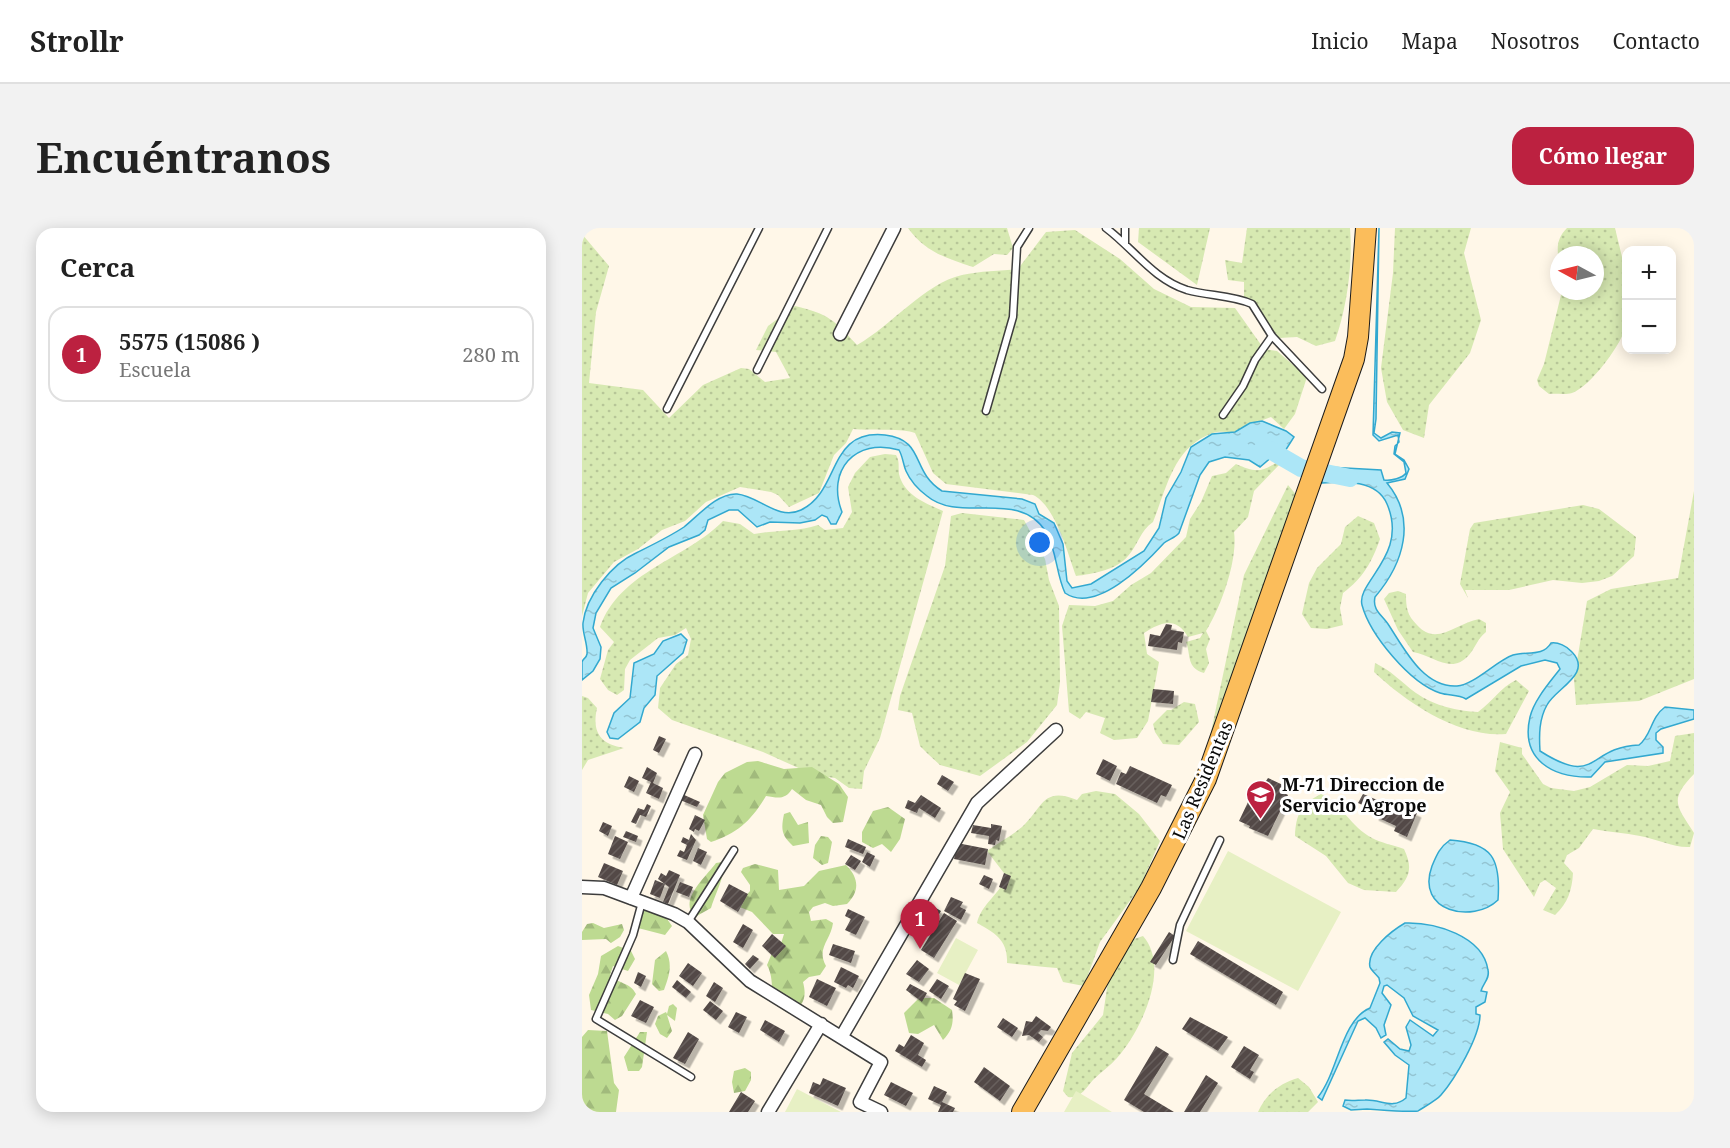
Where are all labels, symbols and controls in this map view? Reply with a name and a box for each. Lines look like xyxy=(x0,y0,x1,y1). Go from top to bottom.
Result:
text: Strollr xyxy=(30,22,124,60)
text: Inicio xyxy=(1311,27,1369,55)
text: Mapa xyxy=(1402,27,1458,55)
text: Nosotros xyxy=(1491,27,1579,55)
text: Contacto xyxy=(1612,27,1700,55)
button: Cómo llegar xyxy=(1512,127,1694,185)
text: Encuéntranos xyxy=(36,128,331,185)
north arrow xyxy=(1550,246,1604,300)
map controls xyxy=(1622,246,1676,354)
button: + xyxy=(1622,246,1676,300)
text: Cerca xyxy=(60,249,135,285)
button: − xyxy=(1622,300,1676,354)
text: 5575 (15086 ) xyxy=(119,326,260,356)
text: 1 xyxy=(76,341,87,368)
text: 280 m xyxy=(462,341,520,368)
text: Escuela xyxy=(119,356,191,383)
your location xyxy=(1025,528,1054,557)
street label: Las Residentas xyxy=(1166,717,1238,843)
place label: M-71 Direccion de Servicio Agrope xyxy=(1282,772,1445,817)
school or university icon: M-71 Direccion de Servicio Agrope xyxy=(1245,778,1277,820)
pin: 1 xyxy=(900,900,940,949)

